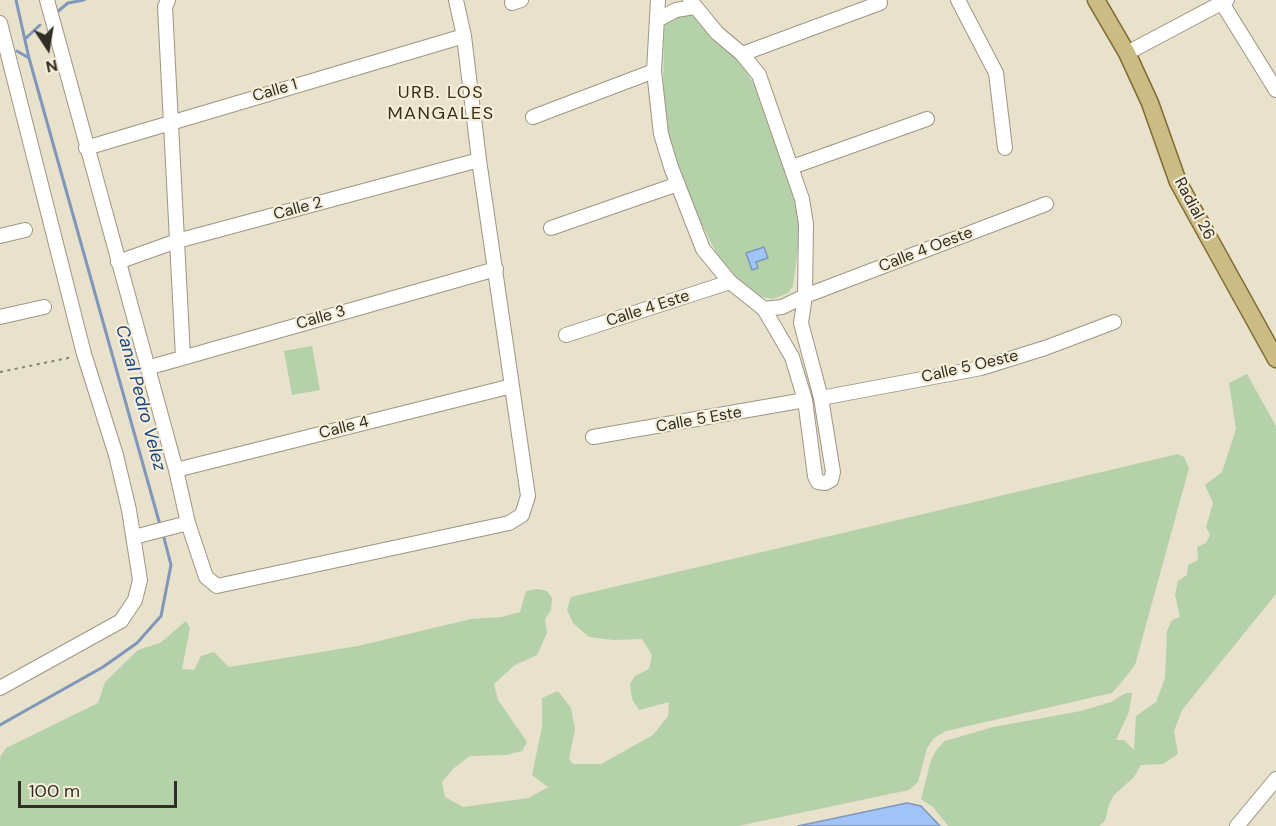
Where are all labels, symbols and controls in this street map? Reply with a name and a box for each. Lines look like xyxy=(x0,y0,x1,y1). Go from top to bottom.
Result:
north arrow xyxy=(18,18,78,78)
text: N xyxy=(44,55,60,78)
street label: Calle 1 xyxy=(250,75,300,107)
district label: URB. LOS MANGALES xyxy=(387,82,495,124)
street label: Radial 26 xyxy=(1170,175,1218,243)
street label: Calle 2 xyxy=(271,193,325,225)
street label: Calle 4 Oeste xyxy=(876,223,976,277)
street label: Calle 4 Este xyxy=(604,287,692,331)
street label: Calle 3 xyxy=(294,302,348,334)
water label: Canal Pedro Velez xyxy=(110,323,170,473)
street label: Calle 5 Oeste xyxy=(920,347,1020,387)
street label: Calle 5 Este xyxy=(655,403,743,437)
street label: Calle 4 xyxy=(317,413,371,443)
scale bar xyxy=(21,769,180,807)
text: 100 m xyxy=(29,779,80,803)

